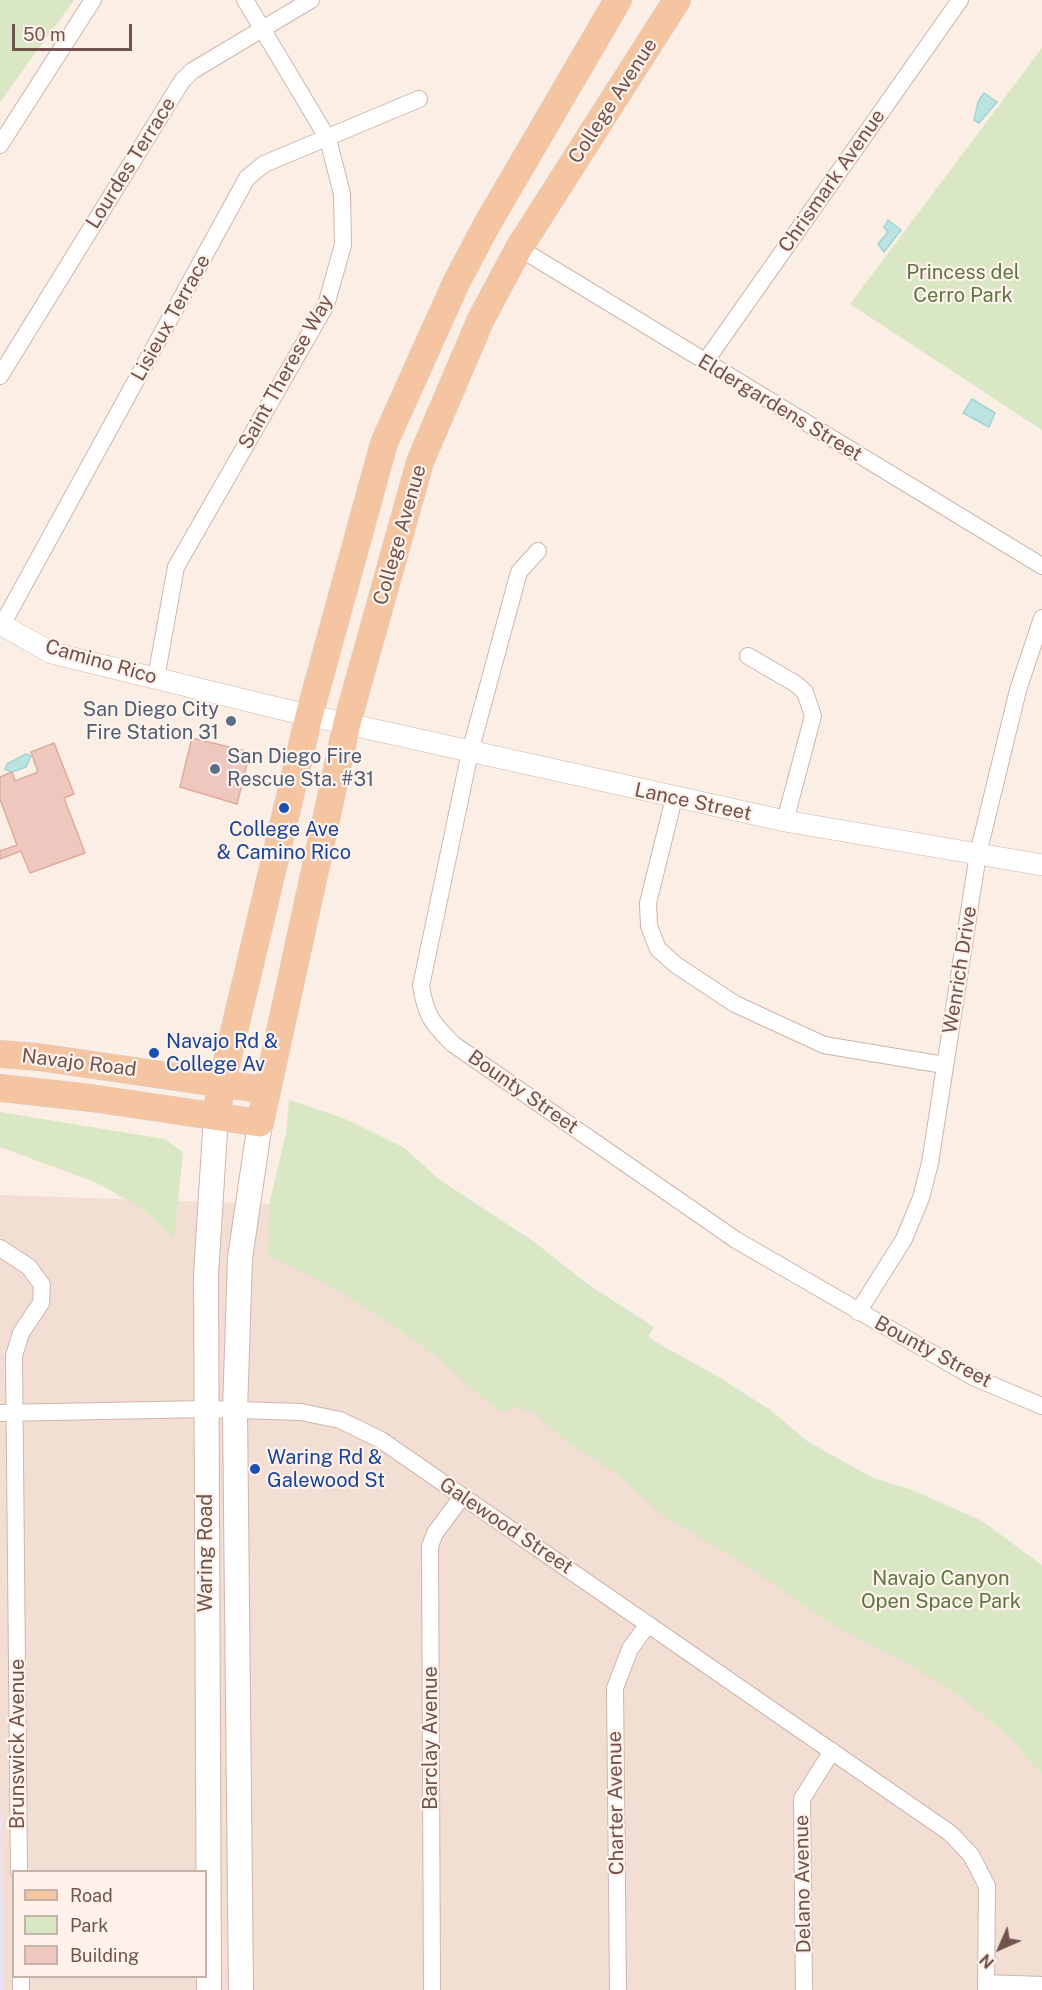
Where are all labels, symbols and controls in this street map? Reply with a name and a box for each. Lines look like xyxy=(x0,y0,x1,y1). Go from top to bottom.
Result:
scale bar xyxy=(15,12,135,50)
text: 50 m xyxy=(23,24,66,45)
street label: College Avenue xyxy=(564,34,662,168)
street label: Lourdes Terrace xyxy=(81,93,181,233)
street label: Chrismark Avenue xyxy=(774,105,890,257)
street label: Lisieux Terrace xyxy=(126,251,216,385)
park label: Princess del Cerro Park xyxy=(906,261,1020,308)
street label: Saint Therese Way xyxy=(234,291,338,453)
street label: Eldergardens Street xyxy=(693,349,867,467)
street label: College Avenue xyxy=(369,462,431,608)
street label: Camino Rico xyxy=(42,635,160,689)
place label: San Diego City Fire Station 31 xyxy=(83,698,219,745)
marker: San Diego City Fire Station 31 xyxy=(224,714,238,728)
place label: San Diego Fire Rescue Sta. #31 xyxy=(227,745,374,792)
marker: San Diego Fire Rescue Sta. #31 xyxy=(208,762,222,776)
street label: Lance Street xyxy=(632,778,754,826)
marker: College Ave & Camino Rico xyxy=(277,801,291,815)
place label: College Ave & Camino Rico xyxy=(217,818,351,865)
street label: Wenrich Drive xyxy=(938,905,982,1035)
place label: Navajo Rd & College Av xyxy=(166,1030,278,1077)
street label: Navajo Road xyxy=(20,1044,138,1082)
street label: Bounty Street xyxy=(463,1045,583,1139)
marker: Navajo Rd & College Av xyxy=(147,1046,161,1060)
street label: Bounty Street xyxy=(870,1311,996,1393)
place label: Waring Rd & Galewood St xyxy=(267,1446,385,1493)
marker: Waring Rd & Galewood St xyxy=(248,1462,262,1476)
street label: Galewood Street xyxy=(435,1473,577,1579)
street label: Waring Road xyxy=(194,1494,218,1612)
park label: Navajo Canyon Open Space Park xyxy=(861,1567,1021,1614)
street label: Brunswick Avenue xyxy=(6,1659,30,1829)
street label: Barclay Avenue xyxy=(419,1666,443,1810)
street label: Charter Avenue xyxy=(603,1731,629,1875)
street label: Delano Avenue xyxy=(790,1814,816,1954)
legend xyxy=(12,1870,207,1978)
text: Road xyxy=(70,1885,113,1906)
text: Park xyxy=(70,1915,108,1936)
north arrow xyxy=(970,1918,1030,1978)
text: Building xyxy=(70,1945,139,1966)
text: N xyxy=(976,1950,998,1972)

